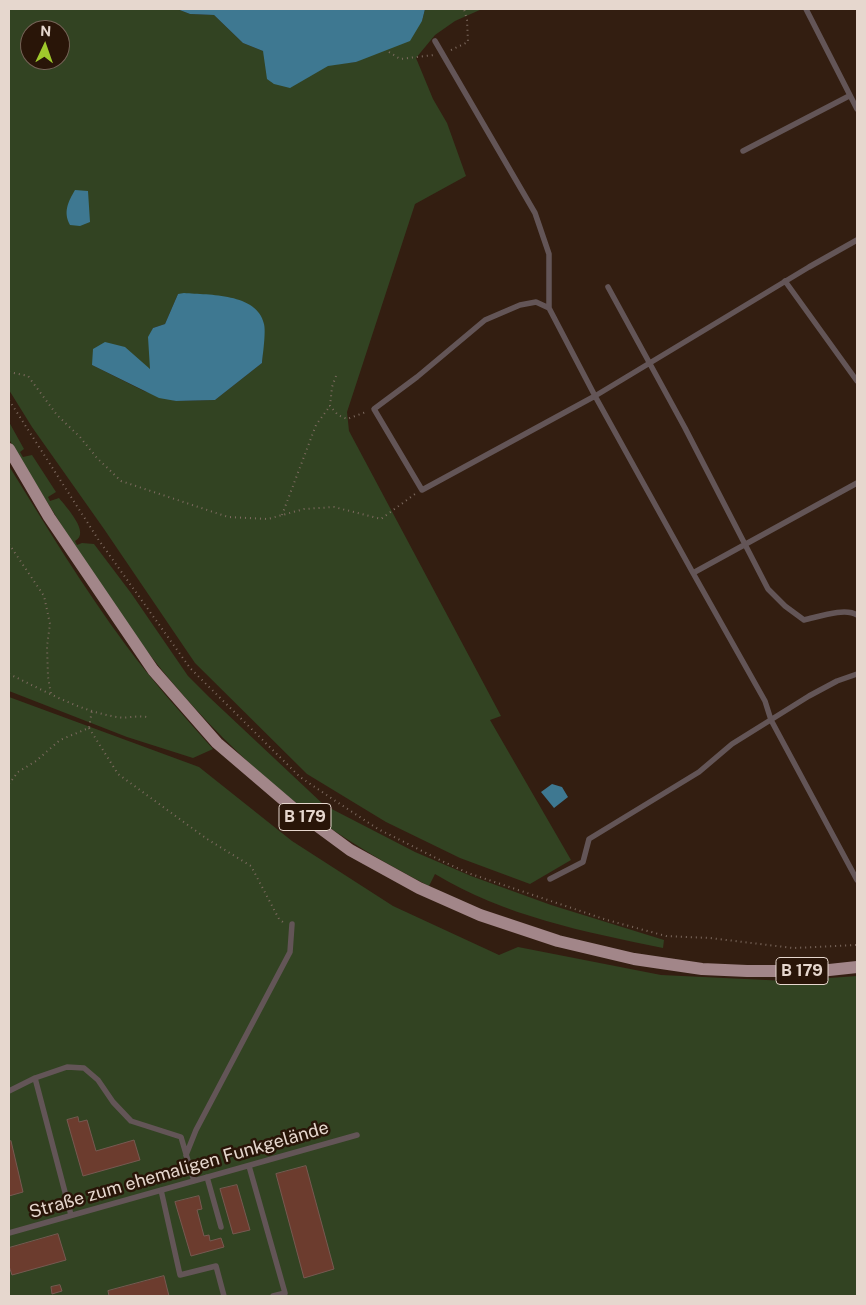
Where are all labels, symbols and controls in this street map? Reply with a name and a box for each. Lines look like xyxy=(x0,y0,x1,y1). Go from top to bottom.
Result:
north arrow xyxy=(20,20,70,70)
text: N xyxy=(40,23,52,39)
road number: B 179 xyxy=(279,804,331,830)
road number: B 179 xyxy=(776,958,828,984)
street label: Straße zum ehemaligen Funkgelände xyxy=(27,1117,331,1223)

